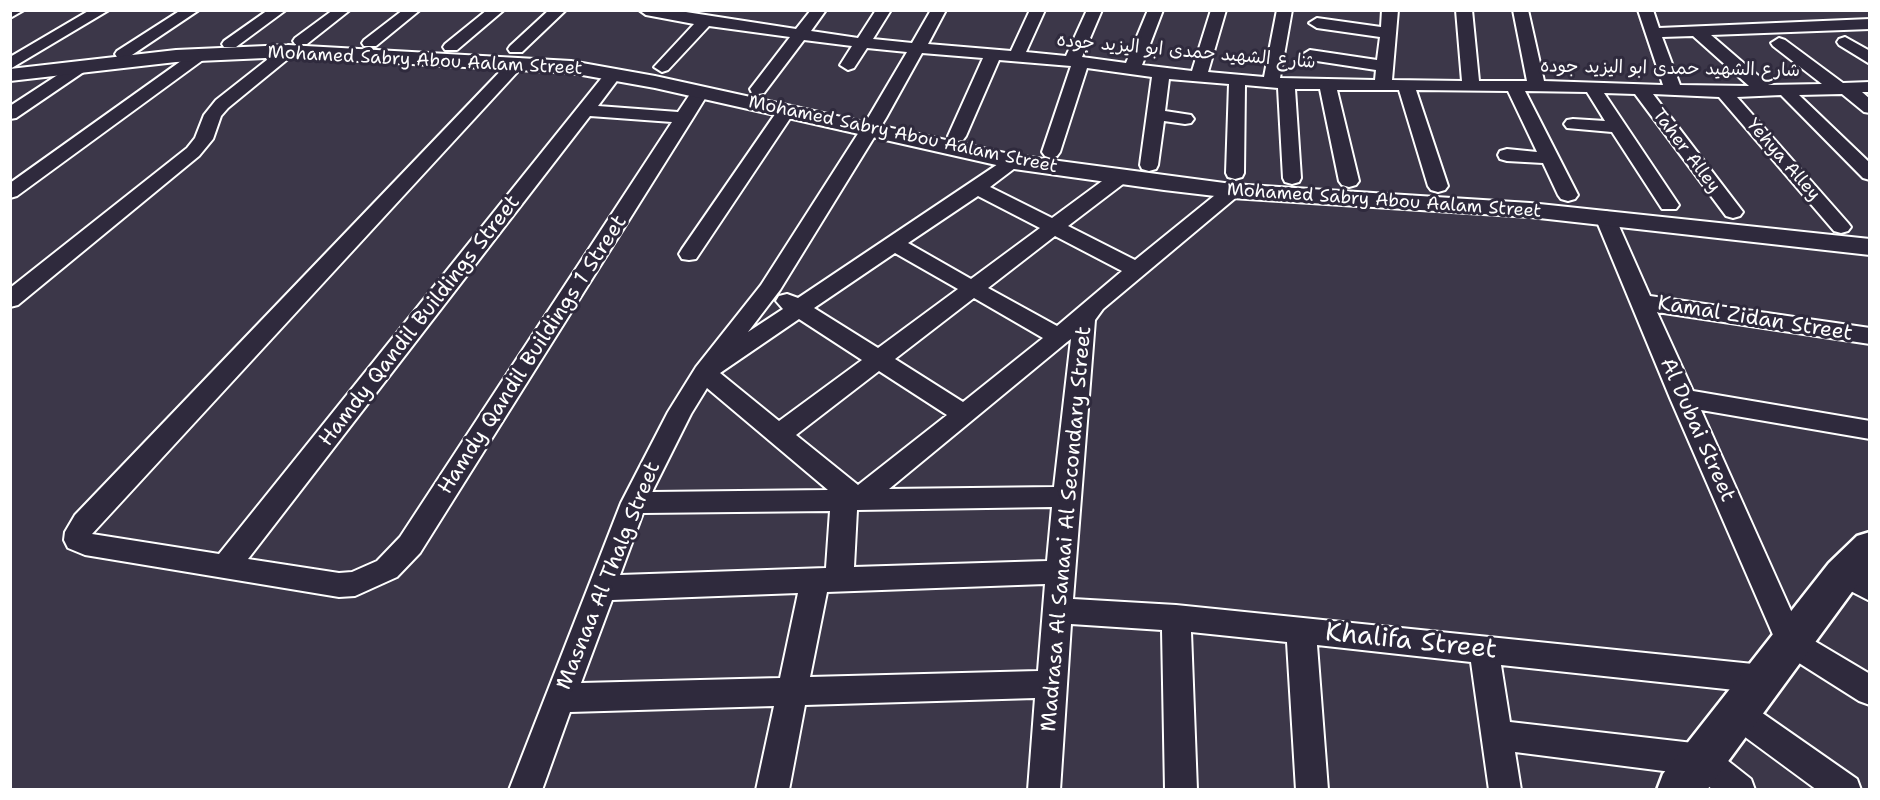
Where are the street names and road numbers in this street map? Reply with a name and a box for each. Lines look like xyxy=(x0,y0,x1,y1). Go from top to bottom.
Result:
street label: شارع الشهيد حمدى ابو اليزيد جوده xyxy=(1056,30,1316,74)
street label: Mohamed Sabry Abou Aalam Street xyxy=(267,42,583,80)
street label: شارع الشهيد حمدى ابو اليزيد جوده xyxy=(1540,56,1800,82)
street label: Mohamed Sabry Abou Aalam Street xyxy=(747,92,1059,178)
street label: Taher Alley xyxy=(1647,105,1725,197)
street label: Yehya Alley xyxy=(1742,115,1824,205)
street label: Mohamed Sabry Abou Aalam Street xyxy=(1226,179,1542,223)
street label: Hamdy Qandil Buildings Street xyxy=(314,190,526,452)
street label: Hamdy Qandil Buildings 1 Street xyxy=(433,211,633,499)
street label: Kamal Zidan Street xyxy=(1656,291,1854,347)
street label: Madrasa Al Sanaai Al Secondary Street xyxy=(1037,325,1097,733)
street label: Al Dubai Street xyxy=(1654,354,1740,506)
street label: Masnaa Al Thalg Street xyxy=(552,458,666,694)
street label: Khalifa Street xyxy=(1324,617,1498,667)

